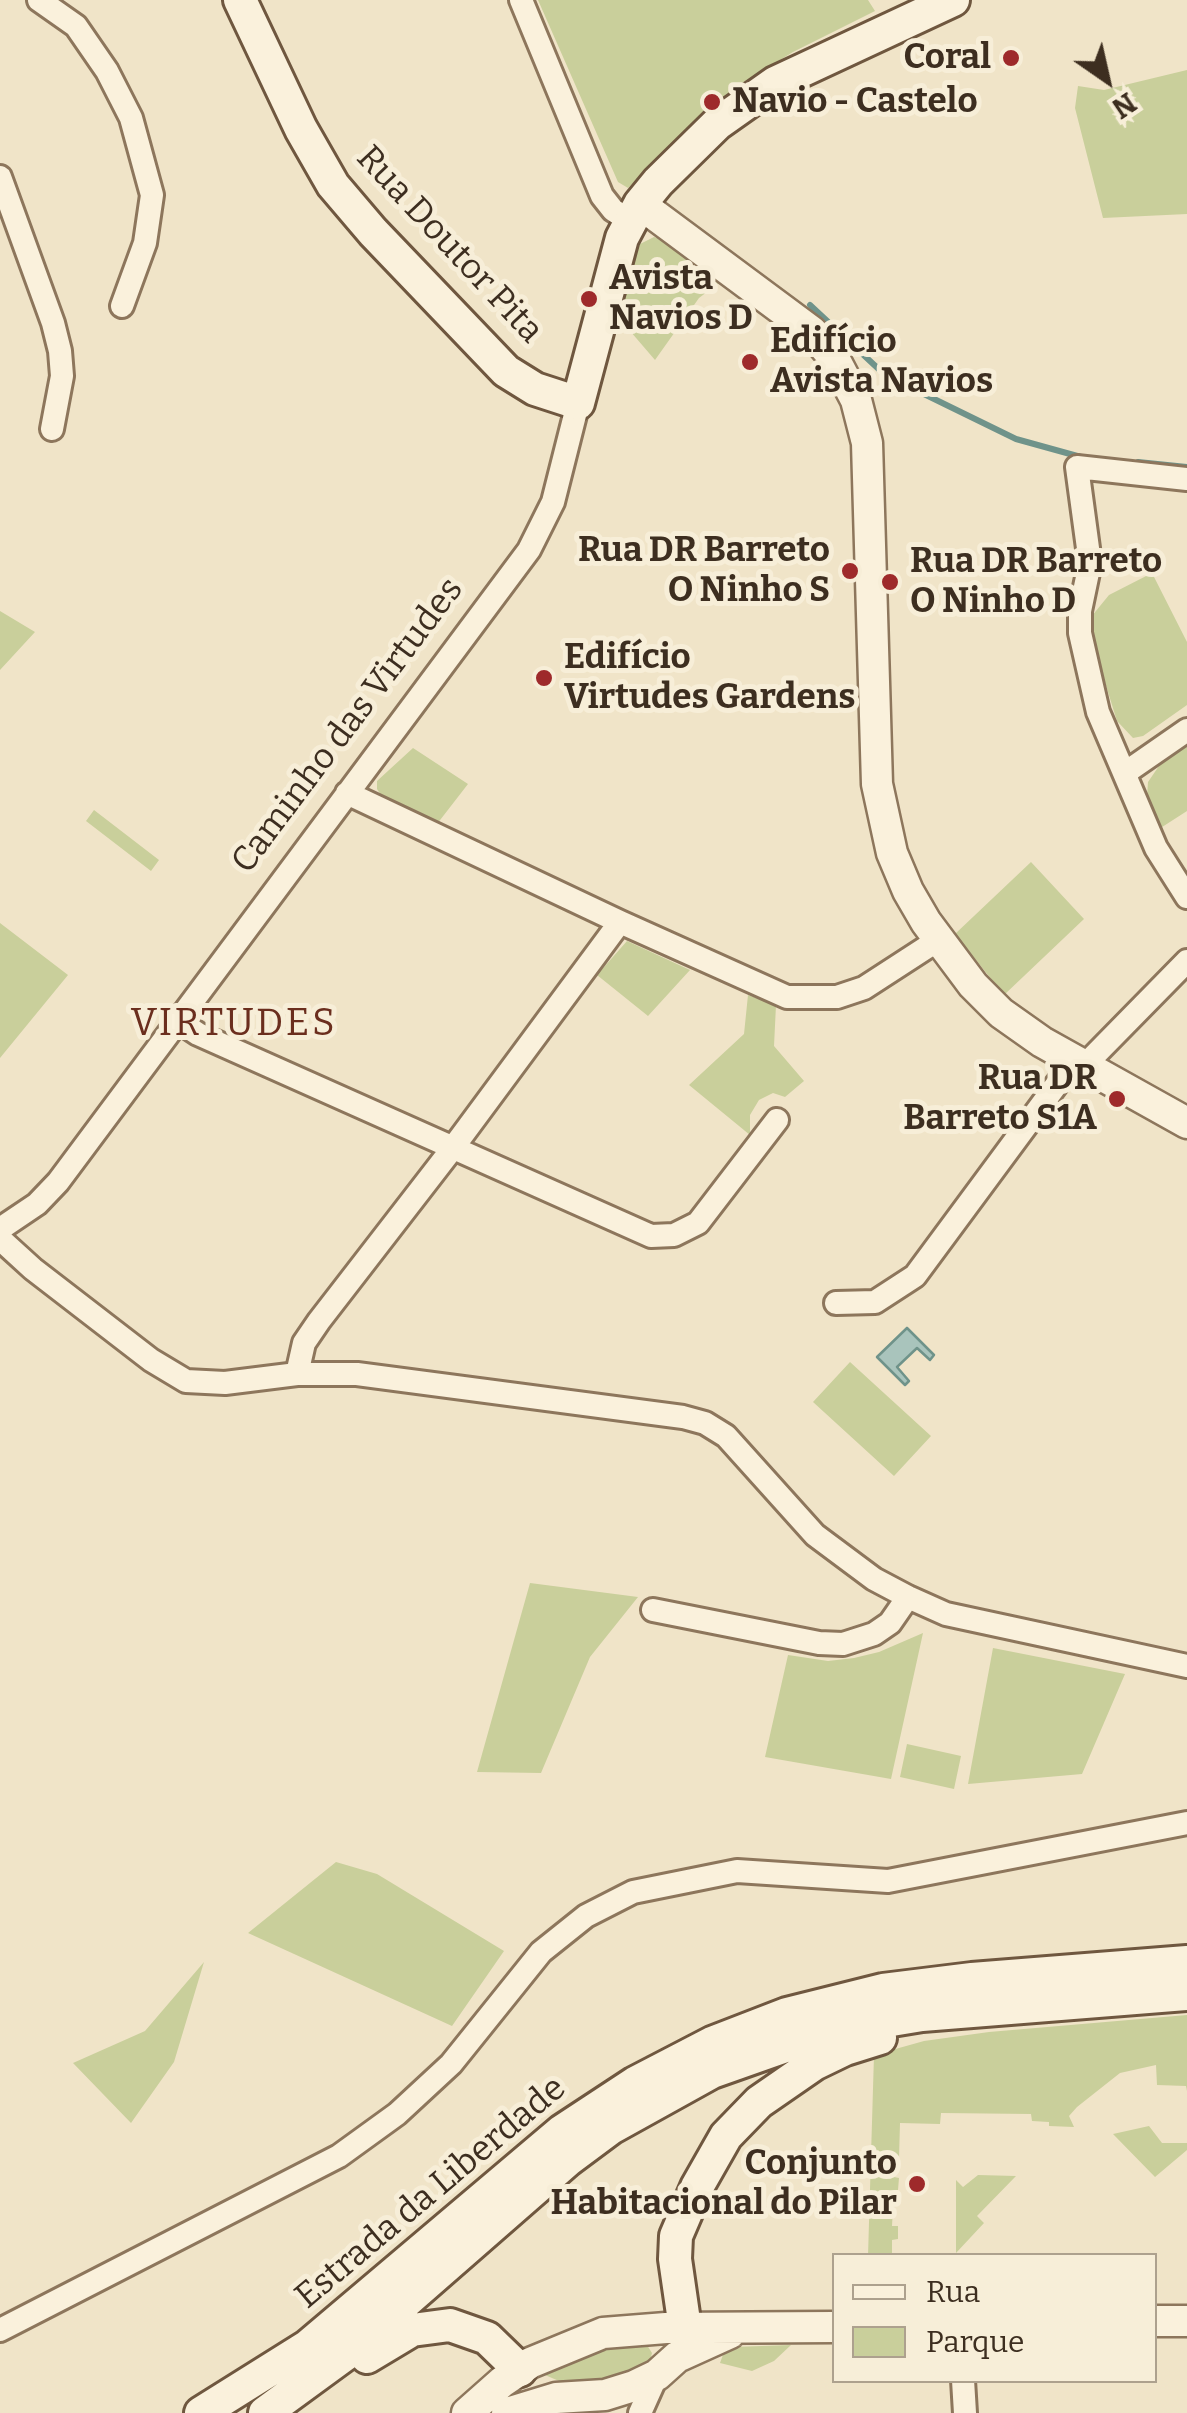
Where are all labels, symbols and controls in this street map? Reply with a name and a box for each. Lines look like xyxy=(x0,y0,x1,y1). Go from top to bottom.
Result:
north arrow xyxy=(1057,30,1157,130)
place label: Coral xyxy=(904,37,991,79)
marker: Coral xyxy=(1000,47,1022,69)
place label: Navio - Castelo xyxy=(732,81,978,123)
text: N xyxy=(1106,86,1142,125)
marker: Navio - Castelo xyxy=(701,91,723,113)
street label: Rua Doutor Pita xyxy=(347,138,551,352)
place label: Avista Navios D xyxy=(609,258,753,340)
marker: Avista Navios D xyxy=(578,288,600,310)
place label: Edifício Avista Navios xyxy=(770,321,993,403)
marker: Edifício Avista Navios xyxy=(739,351,761,373)
place label: Rua DR Barreto O Ninho S xyxy=(578,530,830,612)
place label: Rua DR Barreto O Ninho D xyxy=(910,541,1162,623)
marker: Rua DR Barreto O Ninho S xyxy=(839,560,861,582)
street label: Caminho das Virtudes xyxy=(223,570,473,882)
marker: Rua DR Barreto O Ninho D xyxy=(879,571,901,593)
place label: Edifício Virtudes Gardens xyxy=(564,637,856,719)
marker: Edifício Virtudes Gardens xyxy=(533,667,555,689)
district label: VIRTUDES xyxy=(131,1001,337,1047)
place label: Rua DR Barreto S1A xyxy=(903,1058,1097,1140)
marker: Rua DR Barreto S1A xyxy=(1106,1088,1128,1110)
street label: Estrada da Liberdade xyxy=(287,2068,575,2318)
place label: Conjunto Habitacional do Pilar xyxy=(550,2143,897,2225)
marker: Conjunto Habitacional do Pilar xyxy=(906,2173,928,2195)
legend xyxy=(832,2253,1157,2383)
text: Rua xyxy=(926,2274,980,2310)
text: Parque xyxy=(926,2324,1024,2360)

